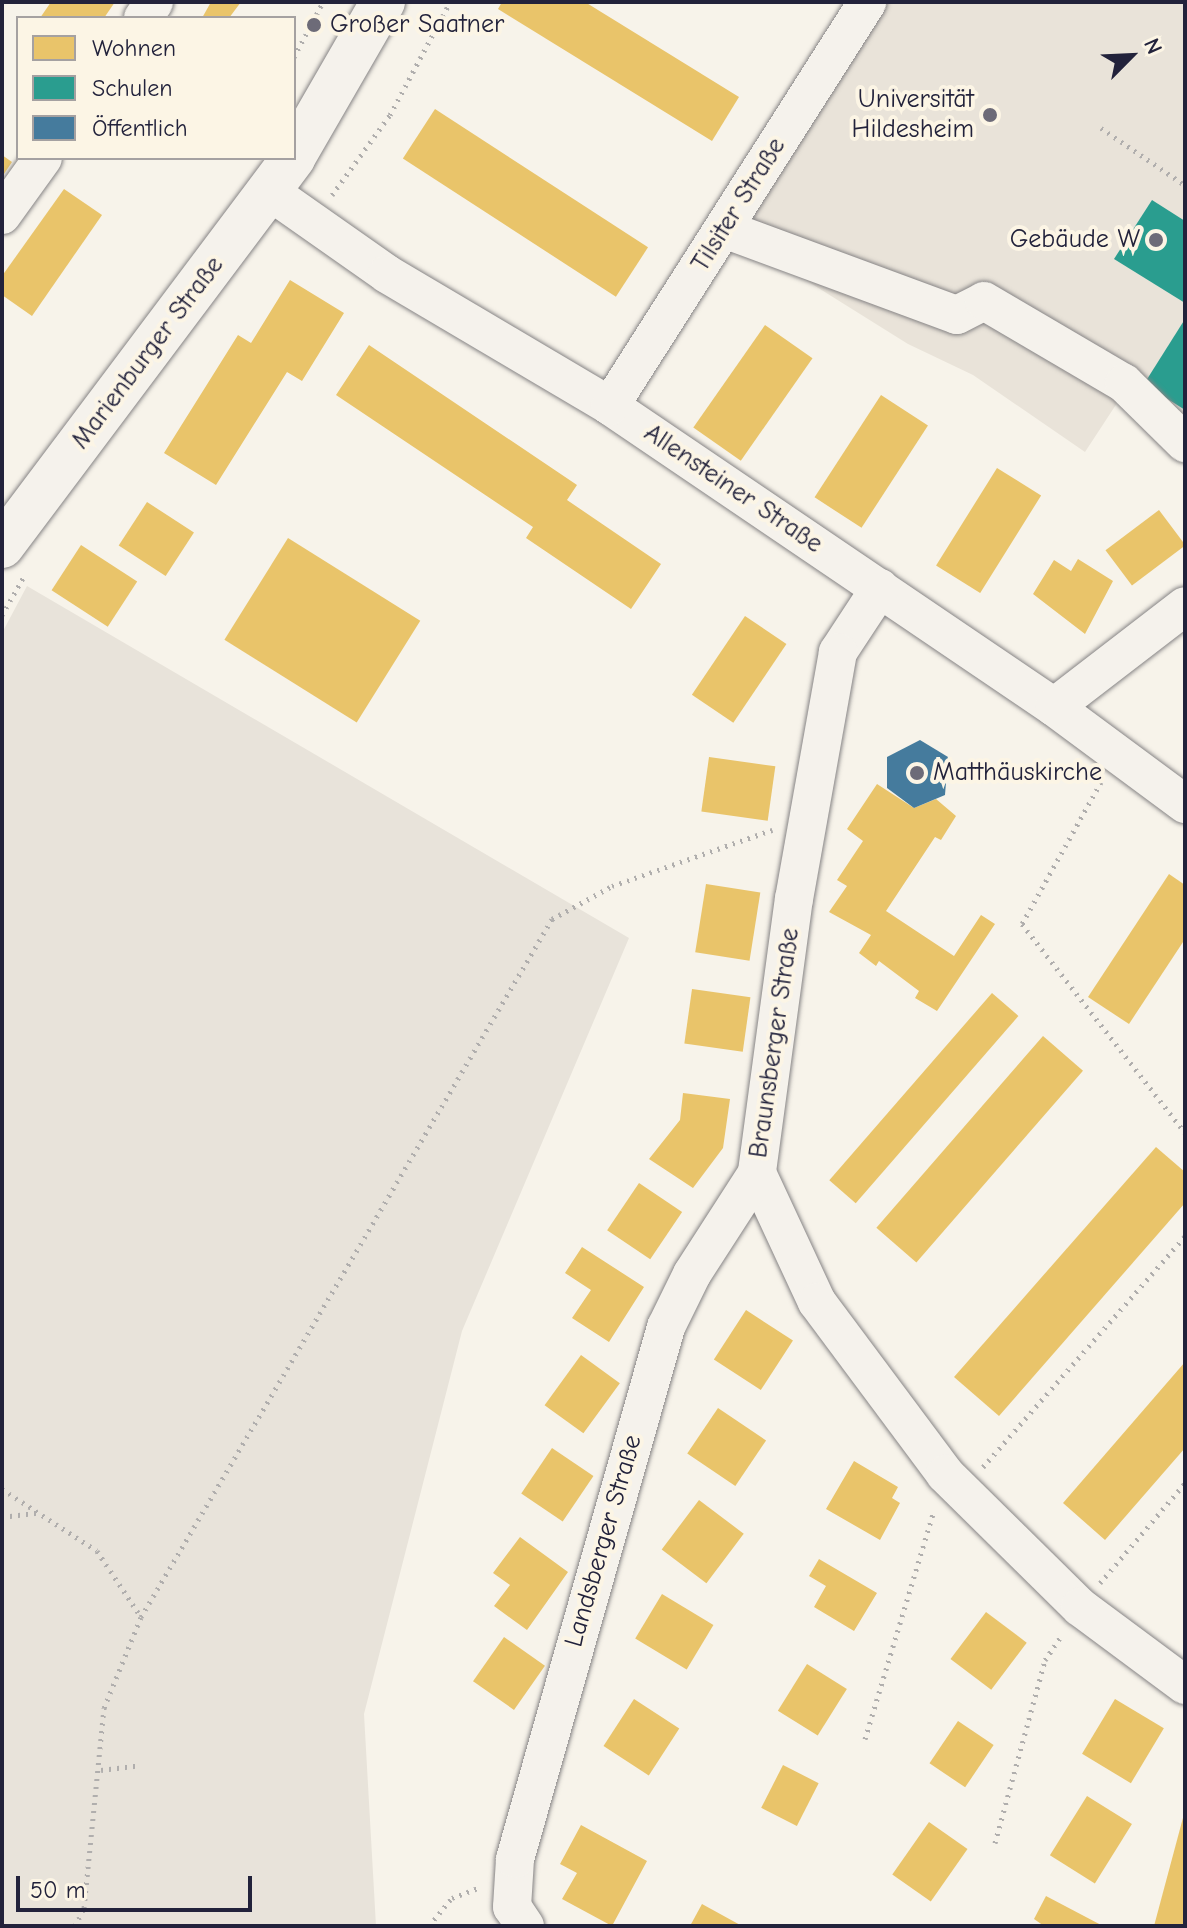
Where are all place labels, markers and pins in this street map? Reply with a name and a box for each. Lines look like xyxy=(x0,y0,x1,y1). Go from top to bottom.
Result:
place label: Großer Saatner xyxy=(330,9,504,41)
marker: Großer Saatner xyxy=(305,16,323,34)
place label: Universität Hildesheim xyxy=(852,84,974,146)
marker: Universität Hildesheim xyxy=(981,106,999,124)
place label: Gebäude W xyxy=(1010,224,1140,256)
marker: Gebäude W xyxy=(1147,231,1165,249)
place label: Matthäuskirche xyxy=(933,757,1102,789)
marker: Matthäuskirche xyxy=(908,764,926,782)

